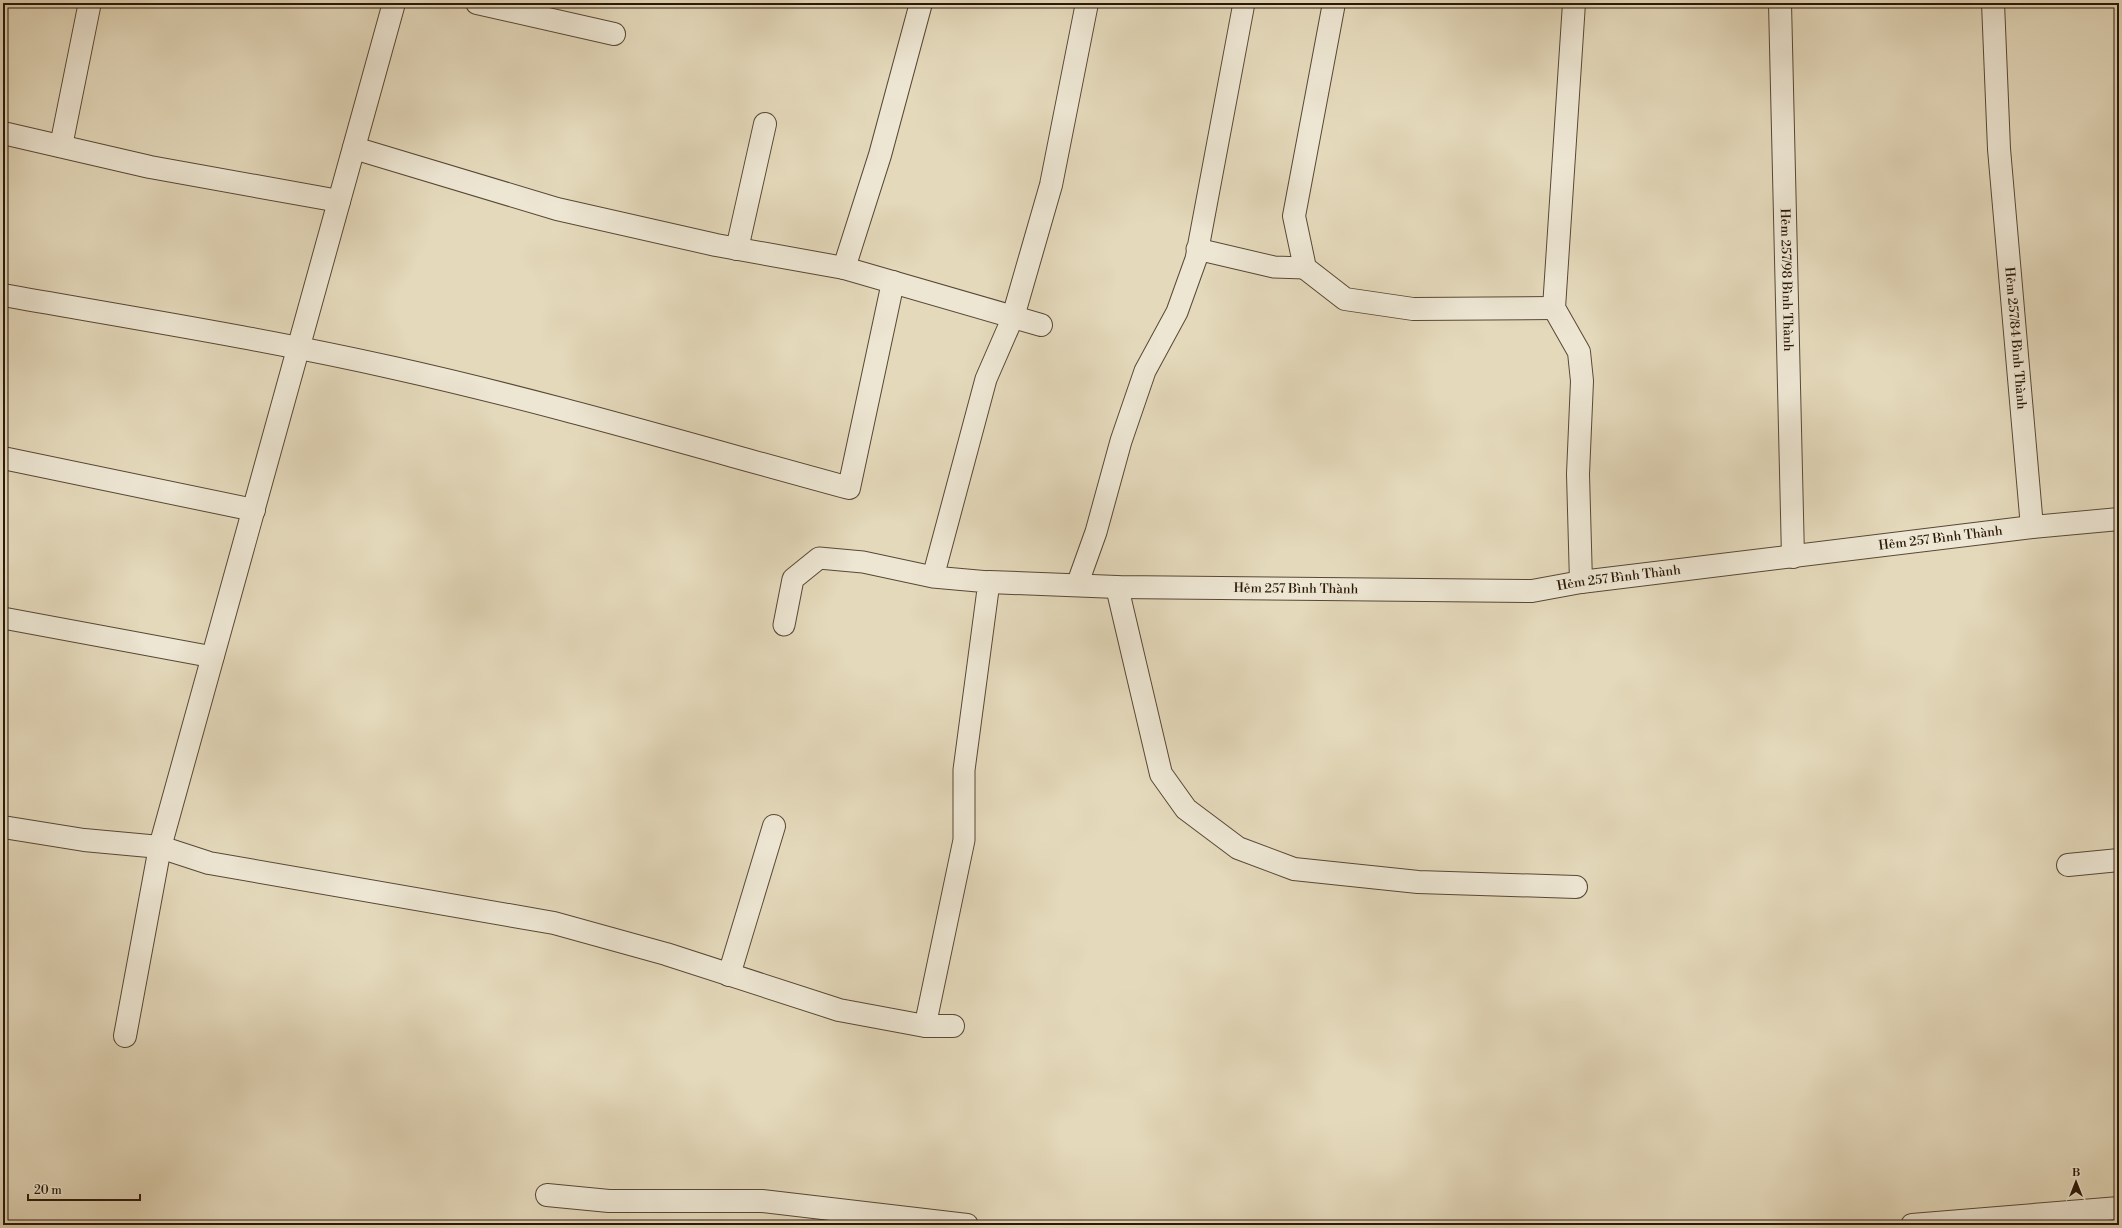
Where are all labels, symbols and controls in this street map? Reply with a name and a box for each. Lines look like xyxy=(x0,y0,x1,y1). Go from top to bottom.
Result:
street label: Hẻm 257/98 Bình Thành xyxy=(1777,208,1796,352)
street label: Hẻm 257/84 Bình Thành xyxy=(2001,266,2030,410)
street label: Hẻm 257 Bình Thành xyxy=(1877,523,2004,554)
street label: Hẻm 257 Bình Thành xyxy=(1556,562,1682,594)
street label: Hẻm 257 Bình Thành xyxy=(1233,580,1359,597)
north arrow xyxy=(2056,1162,2096,1202)
text: B xyxy=(2072,1166,2080,1180)
scale bar xyxy=(28,1176,140,1202)
text: 20 m xyxy=(34,1183,62,1198)

